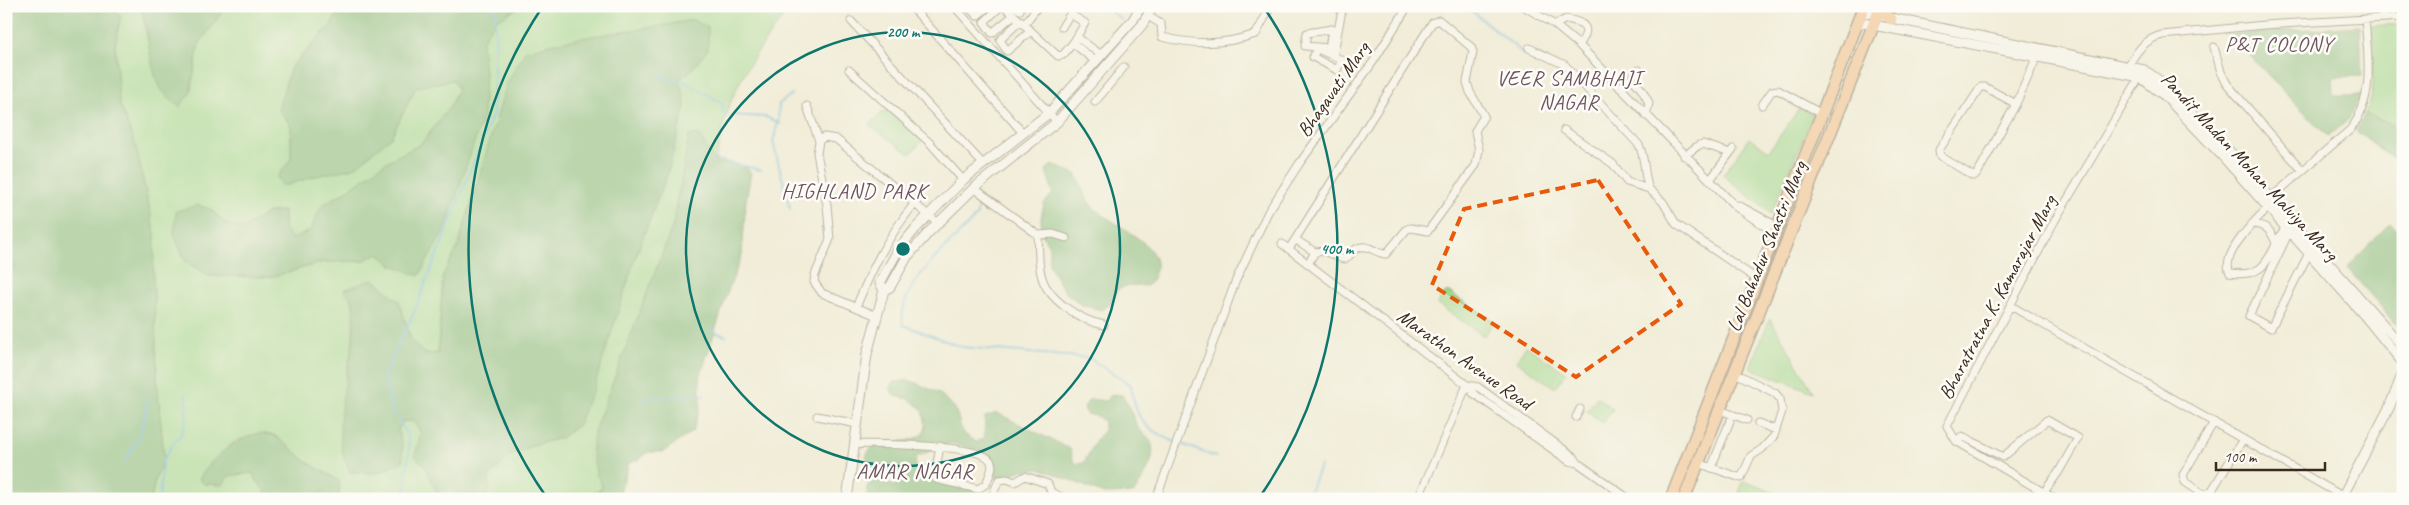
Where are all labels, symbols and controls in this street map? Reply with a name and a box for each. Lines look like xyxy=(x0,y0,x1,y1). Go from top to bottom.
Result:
text: 200 m xyxy=(887,23,921,42)
district label: P&T COLONY xyxy=(2225,31,2337,57)
street label: Bhagavati Marg xyxy=(1292,35,1376,142)
district label: VEER SAMBHAJI NAGAR xyxy=(1496,65,1645,115)
street label: Pandit Madan Mohan Malviya Marg xyxy=(2156,67,2345,267)
street label: Lal Bahadur Shastri Marg xyxy=(1721,156,1812,335)
district label: HIGHLAND PARK xyxy=(781,178,930,204)
street label: Bharatratna K. Kamarajar Marg xyxy=(1933,189,2063,404)
centre of rings xyxy=(894,240,912,258)
text: 400 m xyxy=(1321,240,1355,259)
street label: Marathon Avenue Road xyxy=(1392,303,1540,417)
scale bar xyxy=(2216,440,2325,472)
text: 100 m xyxy=(2224,448,2258,467)
district label: AMAR NAGAR xyxy=(856,458,975,484)

